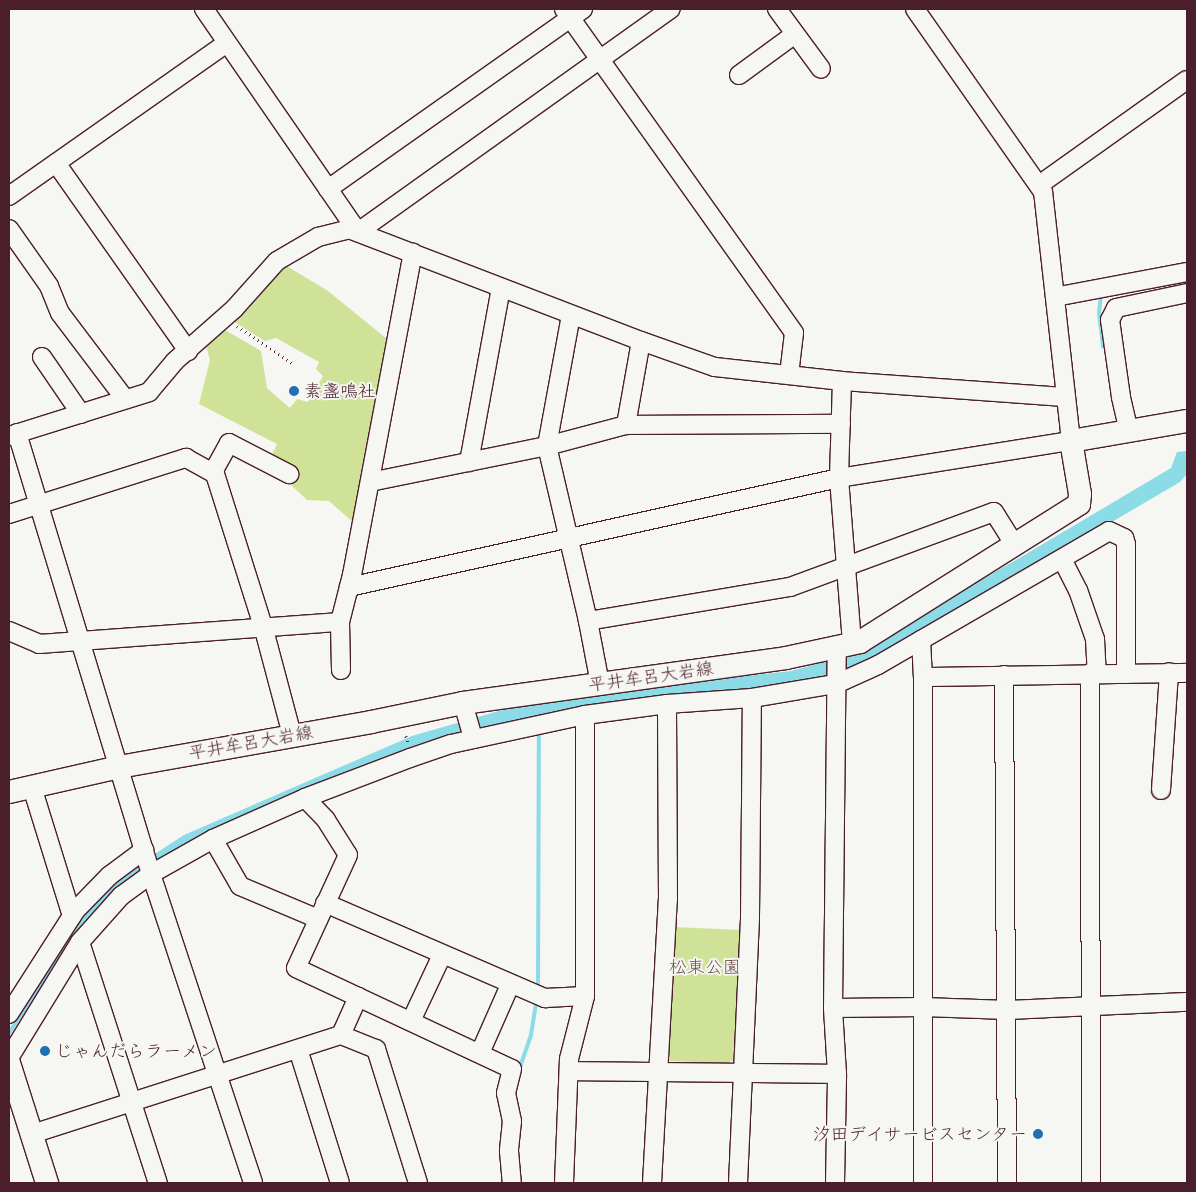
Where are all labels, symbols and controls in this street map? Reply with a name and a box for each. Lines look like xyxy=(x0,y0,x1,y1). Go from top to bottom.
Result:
place label: 素盞鳴社 xyxy=(304,380,376,402)
marker: 素盞鳴社 xyxy=(288,385,300,397)
street label: 平井牟呂大岩線 xyxy=(587,658,715,696)
street label: 平井牟呂大岩線 xyxy=(187,721,315,765)
park label: 松東公園 xyxy=(669,956,741,978)
place label: じゃんだらラーメン xyxy=(55,1040,217,1062)
marker: じゃんだらラーメン xyxy=(39,1045,51,1057)
place label: 汐田デイサービスセンター xyxy=(811,1123,1027,1145)
marker: 汐田デイサービスセンター xyxy=(1031,1127,1045,1141)

